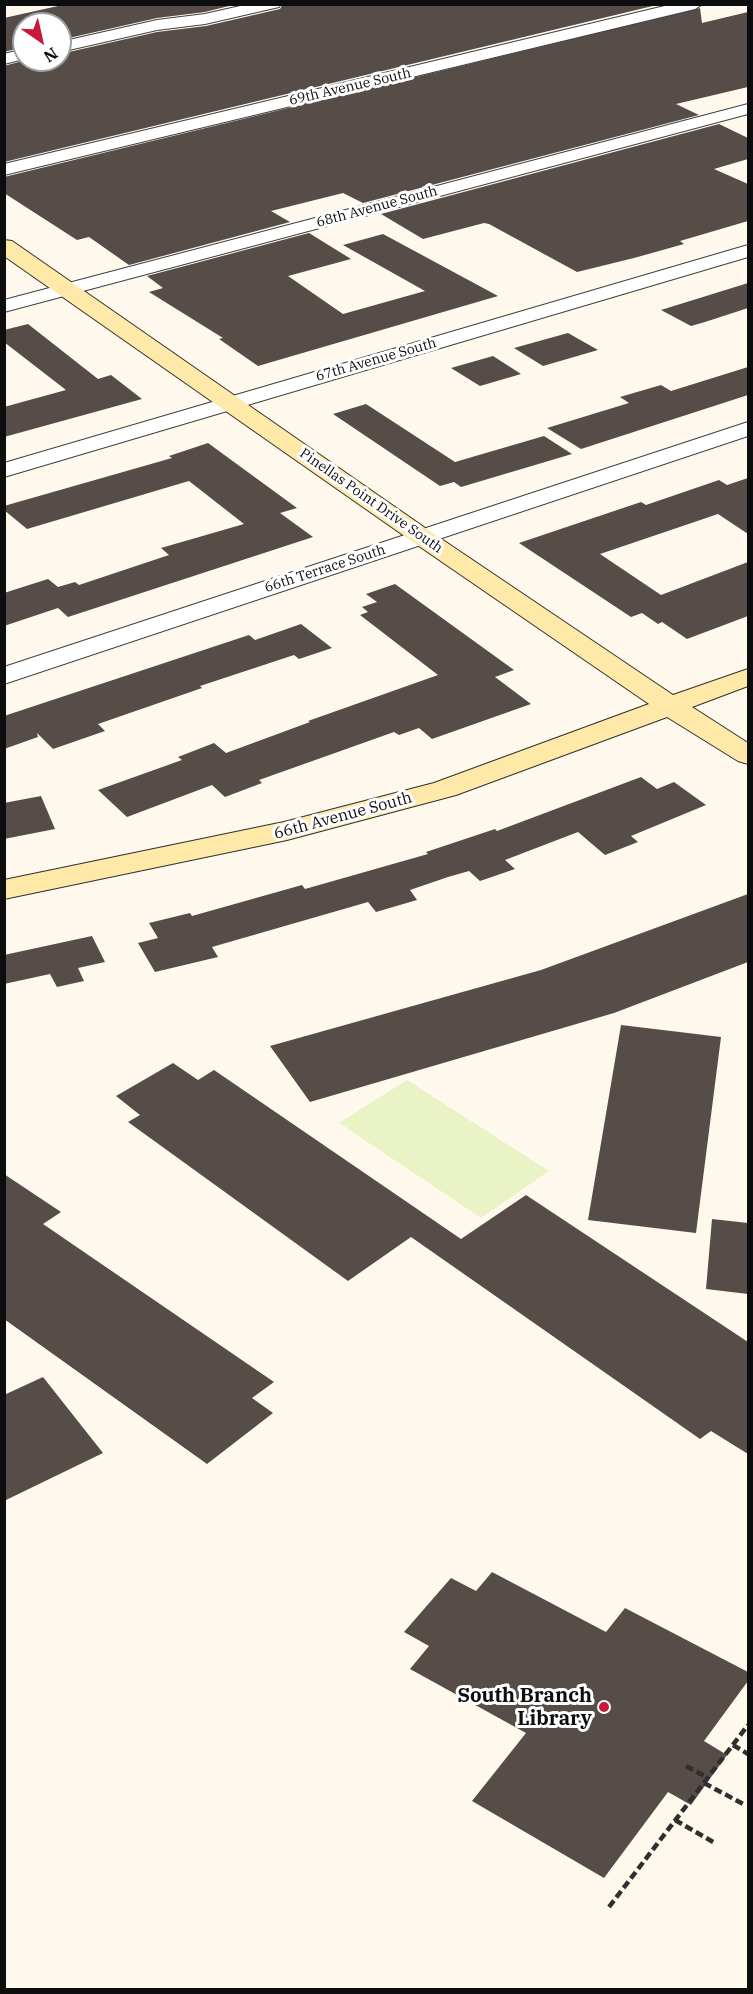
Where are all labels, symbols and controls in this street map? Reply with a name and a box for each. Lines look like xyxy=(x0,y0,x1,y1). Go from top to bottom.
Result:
north arrow xyxy=(12,12,72,72)
text: N xyxy=(40,43,62,67)
street label: 69th Avenue South xyxy=(287,65,413,109)
street label: 68th Avenue South xyxy=(315,183,439,231)
street label: 67th Avenue South xyxy=(314,335,438,385)
street label: Pinellas Point Drive South xyxy=(296,445,446,557)
street label: 66th Terrace South xyxy=(262,542,388,596)
street label: 66th Avenue South xyxy=(272,788,414,844)
place label: South Branch Library xyxy=(457,1684,592,1731)
marker: South Branch Library xyxy=(597,1700,611,1714)

